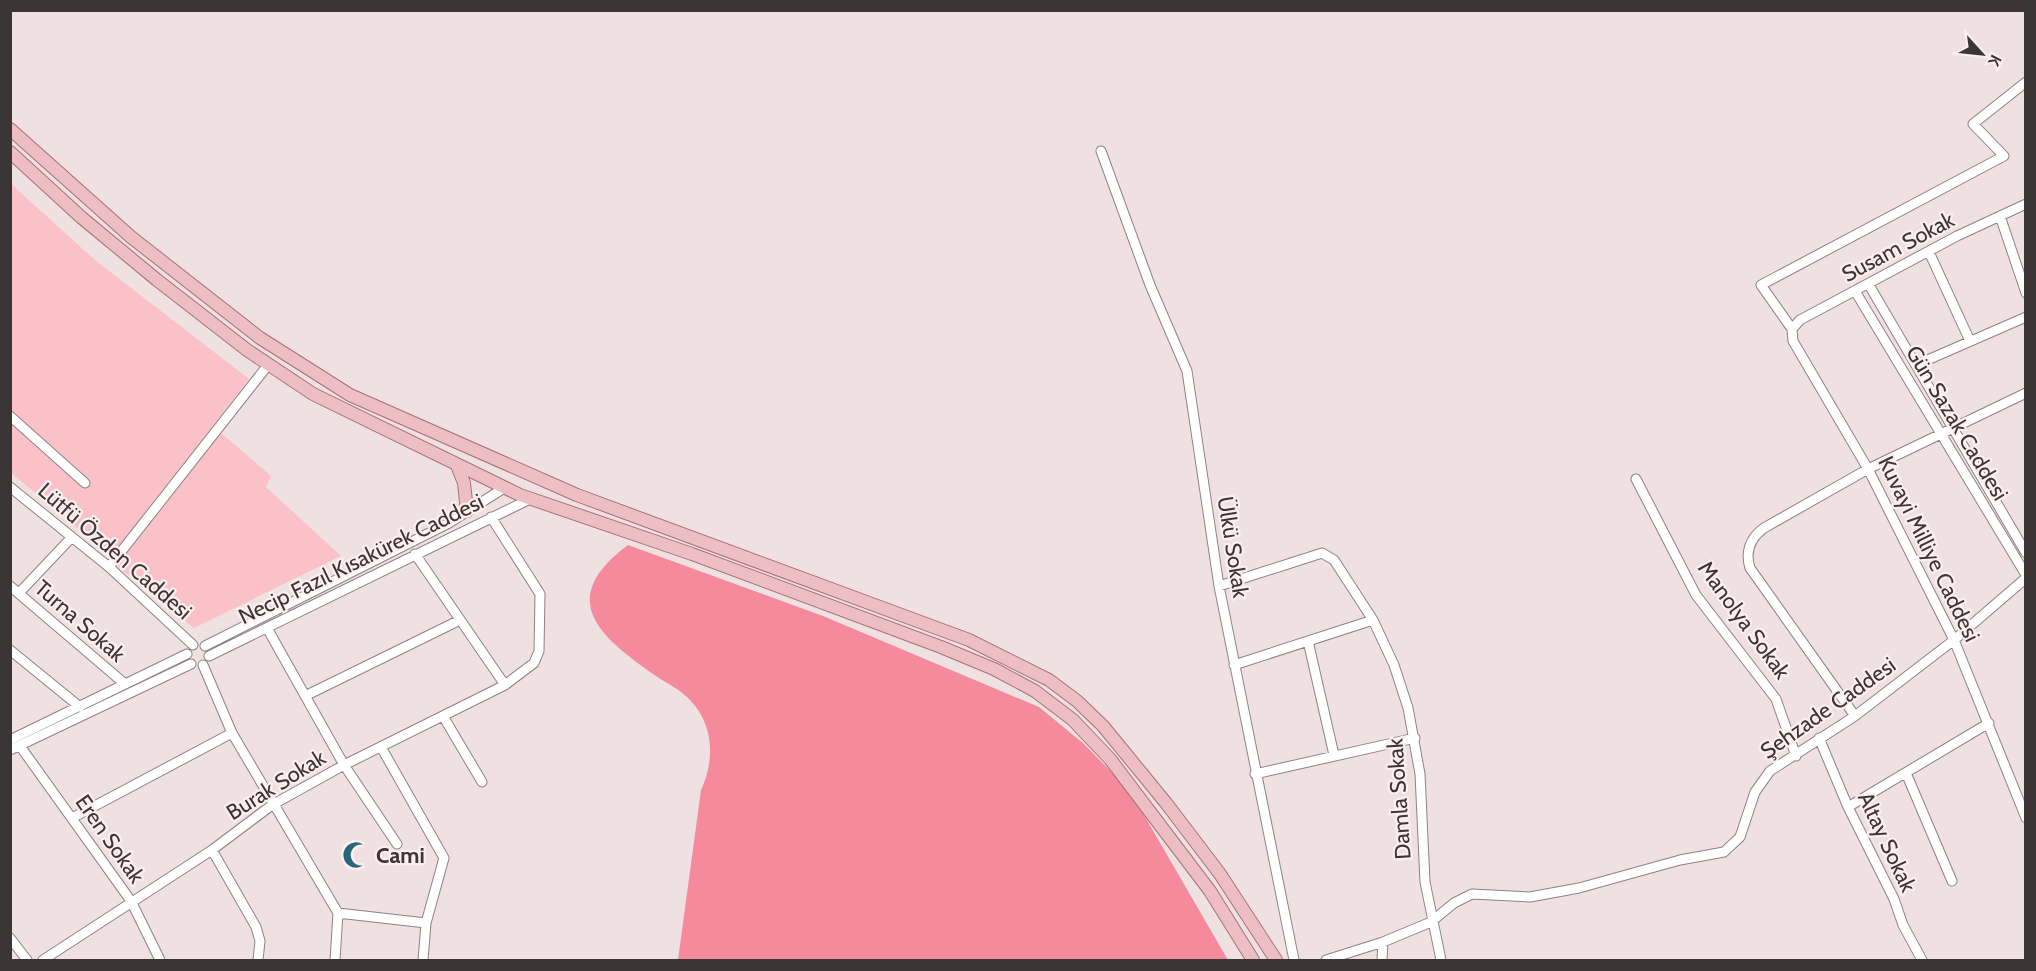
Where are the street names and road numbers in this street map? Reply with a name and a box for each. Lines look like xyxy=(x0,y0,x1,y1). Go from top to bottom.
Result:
street label: Susam Sokak xyxy=(1837,206,1959,288)
street label: Gün Sazak Caddesi xyxy=(1900,341,2014,505)
street label: Kuvayi Milliye Caddesi xyxy=(1872,452,1986,646)
street label: Lütfü Özden Caddesi xyxy=(33,477,197,625)
street label: Necip Fazıl Kısakürek Caddesi xyxy=(234,488,488,630)
street label: Ülkü Sokak xyxy=(1212,494,1254,600)
street label: Manolya Sokak xyxy=(1692,556,1796,684)
street label: Turna Sokak xyxy=(29,574,131,668)
street label: Şehzade Caddesi xyxy=(1755,651,1901,765)
street label: Damla Sokak xyxy=(1381,737,1417,861)
street label: Burak Sokak xyxy=(221,744,331,826)
street label: Altay Sokak xyxy=(1852,788,1922,896)
street label: Eren Sokak xyxy=(70,789,150,889)

